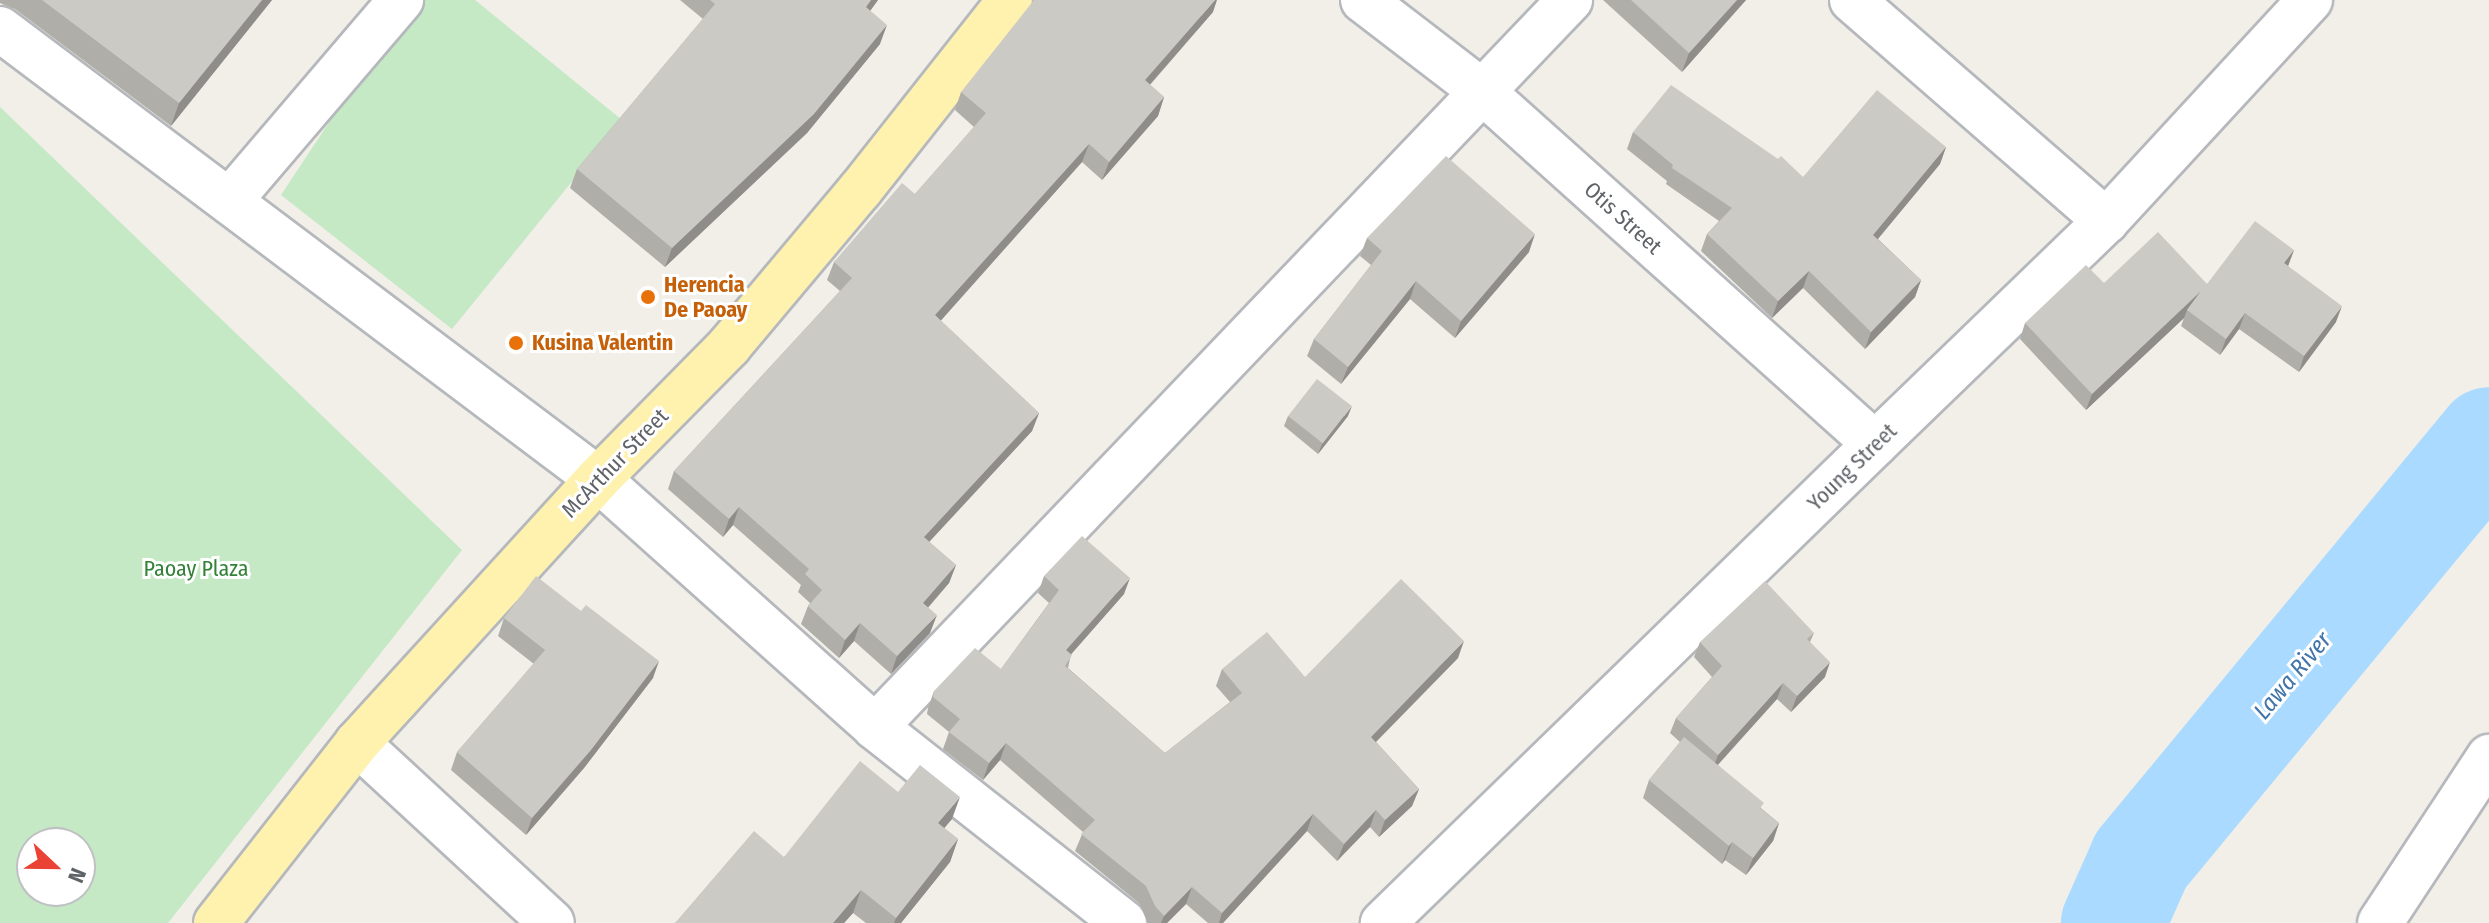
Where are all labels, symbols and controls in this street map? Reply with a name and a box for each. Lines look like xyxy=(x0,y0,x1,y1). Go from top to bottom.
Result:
street label: Otis Street xyxy=(1579,176,1667,260)
place label: Herencia De Paoay xyxy=(664,271,747,322)
marker: Herencia De Paoay xyxy=(639,288,657,306)
place label: Kusina Valentin xyxy=(532,330,673,356)
marker: Kusina Valentin xyxy=(507,334,525,352)
street label: McArthur Street xyxy=(556,403,674,523)
street label: Young Street xyxy=(1802,418,1902,516)
park label: Paoay Plaza xyxy=(144,556,248,582)
water label: Lawa River xyxy=(2248,626,2338,726)
north arrow xyxy=(16,827,96,907)
text: N xyxy=(62,864,92,887)

